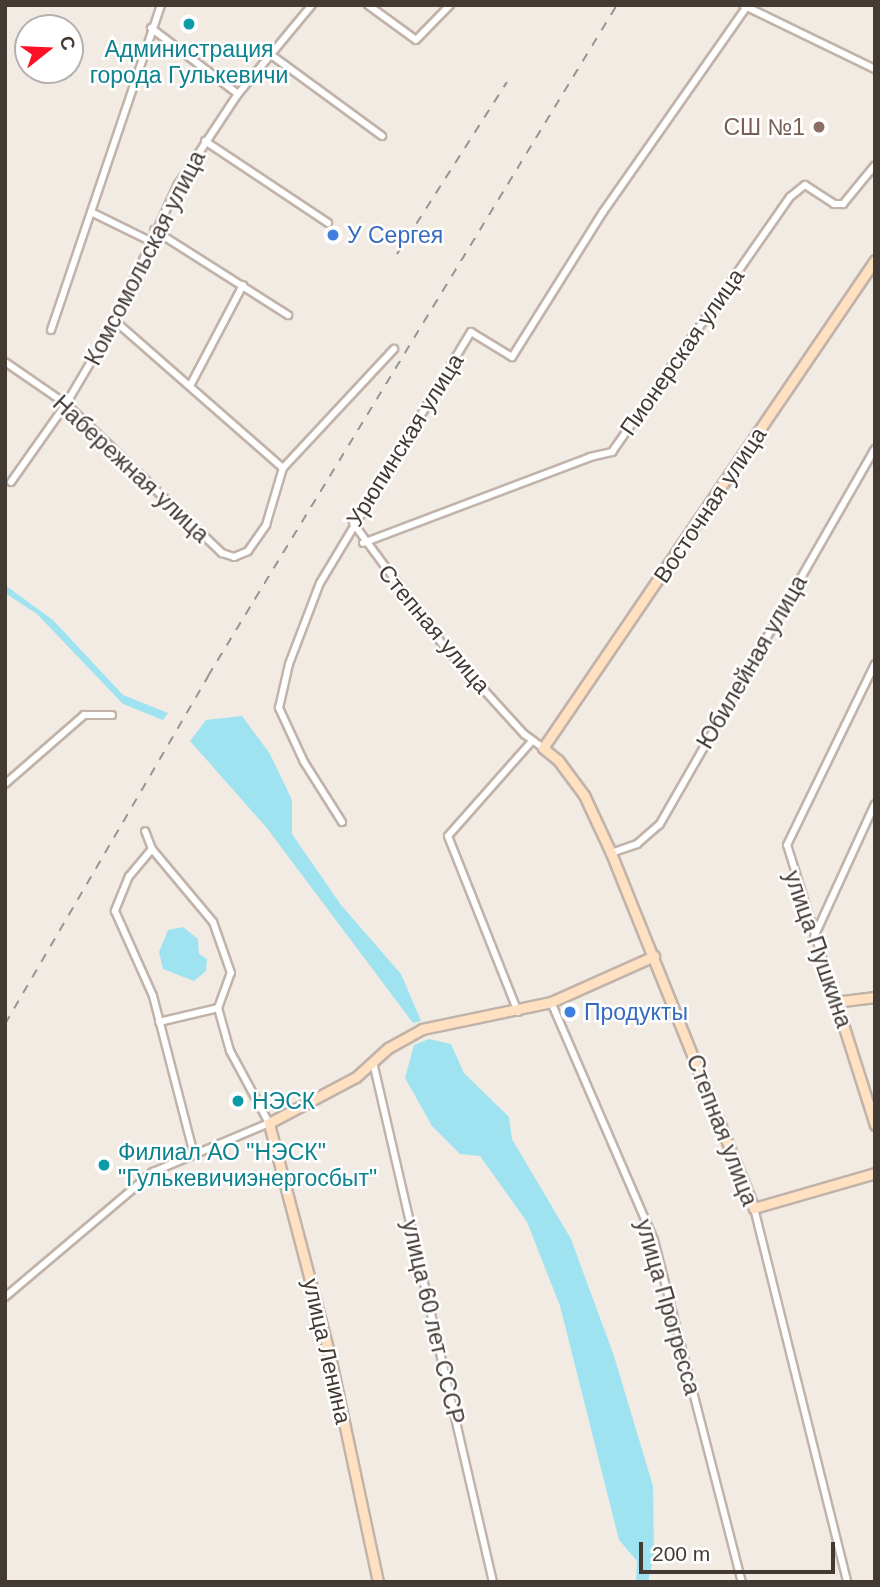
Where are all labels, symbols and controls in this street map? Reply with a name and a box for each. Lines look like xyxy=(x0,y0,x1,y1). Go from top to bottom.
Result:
north arrow xyxy=(14,14,84,84)
marker: Администрация города Гулькевичи xyxy=(181,16,197,32)
text: С xyxy=(55,33,80,53)
place label: Администрация города Гулькевичи xyxy=(90,35,288,89)
place label: СШ №1 xyxy=(723,113,805,141)
marker: СШ №1 xyxy=(811,119,827,135)
street label: Комсомольская улица xyxy=(79,146,211,370)
place label: У Сергея xyxy=(347,221,443,249)
marker: У Сергея xyxy=(325,227,341,243)
street label: Пионерская улица xyxy=(614,263,750,441)
street label: Урюпинская улица xyxy=(341,348,469,532)
street label: Набережная улица xyxy=(47,390,215,548)
street label: Восточная улица xyxy=(648,422,772,588)
street label: Степная улица xyxy=(372,559,496,699)
street label: Юбилейная улица xyxy=(691,570,813,754)
street label: улица Пушкина xyxy=(778,867,858,1031)
place label: Продукты xyxy=(584,998,688,1026)
marker: Продукты xyxy=(562,1004,578,1020)
street label: Степная улица xyxy=(681,1051,763,1209)
place label: НЭСК xyxy=(252,1087,315,1115)
marker: НЭСК xyxy=(230,1093,246,1109)
place label: Филиал АО "НЭСК" "Гулькевичиэнергосбыт" xyxy=(118,1138,377,1192)
marker: Филиал АО "НЭСК" "Гулькевичиэнергосбыт" xyxy=(96,1157,112,1173)
street label: улица Прогресса xyxy=(630,1216,706,1398)
street label: улица 60 лет СССР xyxy=(396,1217,470,1427)
street label: улица Ленина xyxy=(297,1276,357,1426)
scale bar xyxy=(642,1528,838,1572)
text: 200 m xyxy=(652,1542,710,1565)

